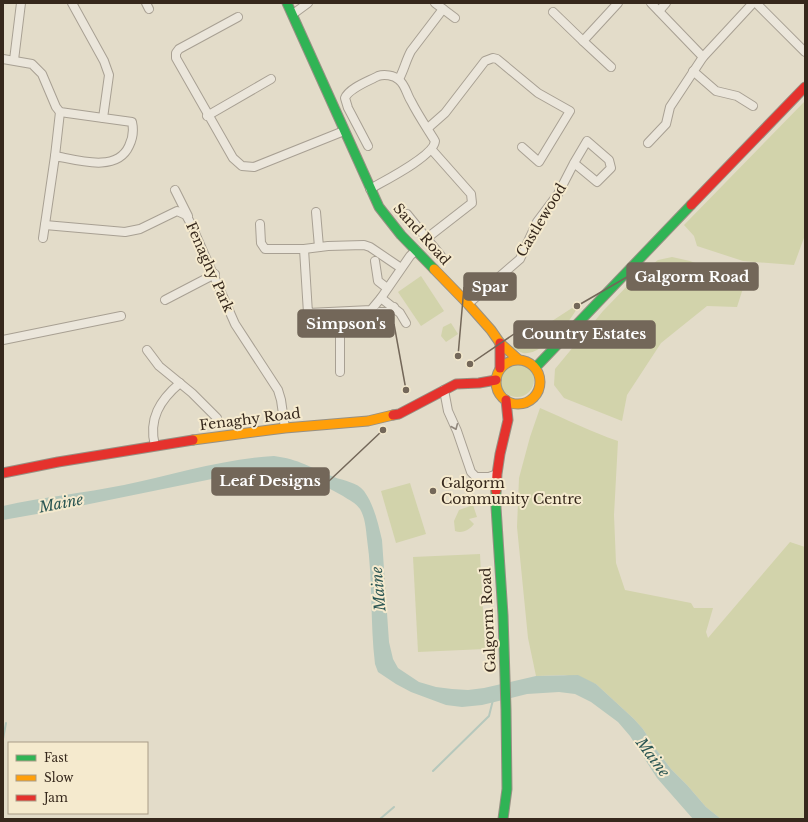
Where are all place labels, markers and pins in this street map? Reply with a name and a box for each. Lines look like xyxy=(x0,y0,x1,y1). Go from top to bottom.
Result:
callout: Galgorm Road xyxy=(627,263,758,290)
callout: Spar xyxy=(464,273,516,300)
callout: Simpson's xyxy=(298,310,394,337)
callout: Country Estates xyxy=(514,321,655,348)
callout: Leaf Designs xyxy=(212,468,329,495)
place label: Galgorm Community Centre xyxy=(441,474,582,508)
marker: Galgorm Community Centre xyxy=(428,486,438,496)

